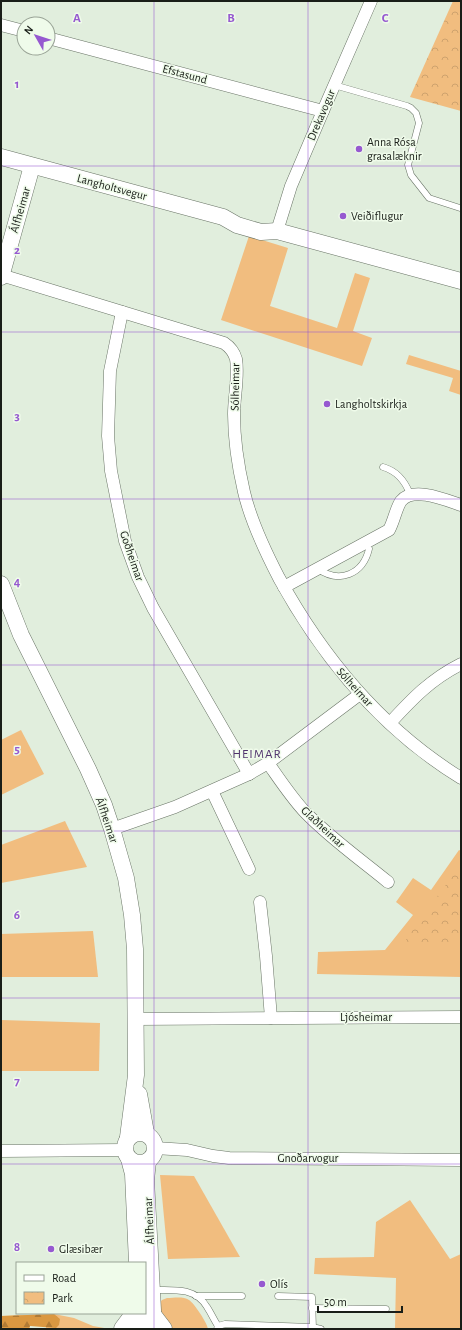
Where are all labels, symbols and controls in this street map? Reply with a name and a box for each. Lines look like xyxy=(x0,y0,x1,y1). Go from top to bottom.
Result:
text: A xyxy=(73,12,81,25)
text: B xyxy=(227,12,235,25)
text: C xyxy=(382,12,389,25)
north arrow xyxy=(16,16,56,56)
text: N xyxy=(22,24,35,36)
street label: Efstasund xyxy=(161,62,209,86)
text: 1 xyxy=(15,78,19,91)
street label: Drekavogur xyxy=(305,88,337,142)
place label: Anna Rósa grasalæknir xyxy=(367,136,422,162)
marker: Anna Rósa grasalæknir xyxy=(354,144,364,154)
street label: Langholtsvegur xyxy=(76,172,148,202)
street label: Álfheimar xyxy=(7,185,32,234)
place label: Veiðiflugur xyxy=(351,210,403,222)
marker: Veiðiflugur xyxy=(338,211,348,221)
text: 2 xyxy=(14,244,20,257)
street label: Sólheimar xyxy=(229,363,241,411)
place label: Langholtskirkja xyxy=(335,398,408,411)
marker: Langholtskirkja xyxy=(322,399,332,409)
text: 3 xyxy=(14,410,20,423)
street label: Goðheimar xyxy=(118,529,146,583)
text: 4 xyxy=(14,576,21,589)
street label: Sólheimar xyxy=(335,665,376,709)
text: 5 xyxy=(14,743,20,756)
district label: HEIMAR xyxy=(232,748,282,761)
street label: Álfheimar xyxy=(94,795,121,844)
street label: Glaðheimar xyxy=(299,804,347,850)
text: 6 xyxy=(14,909,20,922)
street label: Ljósheimar xyxy=(340,1011,392,1024)
text: 7 xyxy=(14,1075,20,1088)
street label: Gnoðarvogur xyxy=(278,1152,339,1164)
street label: Álfheimar xyxy=(141,1197,156,1245)
text: 8 xyxy=(14,1241,20,1254)
place label: Glæsibær xyxy=(59,1243,103,1255)
marker: Glæsibær xyxy=(46,1244,56,1254)
legend xyxy=(16,1262,146,1314)
text: Road xyxy=(52,1272,76,1284)
place label: Olís xyxy=(270,1278,288,1290)
marker: Olís xyxy=(257,1279,267,1289)
scale bar xyxy=(318,1288,402,1314)
text: Park xyxy=(52,1292,73,1304)
text: 50 m xyxy=(324,1296,347,1308)

